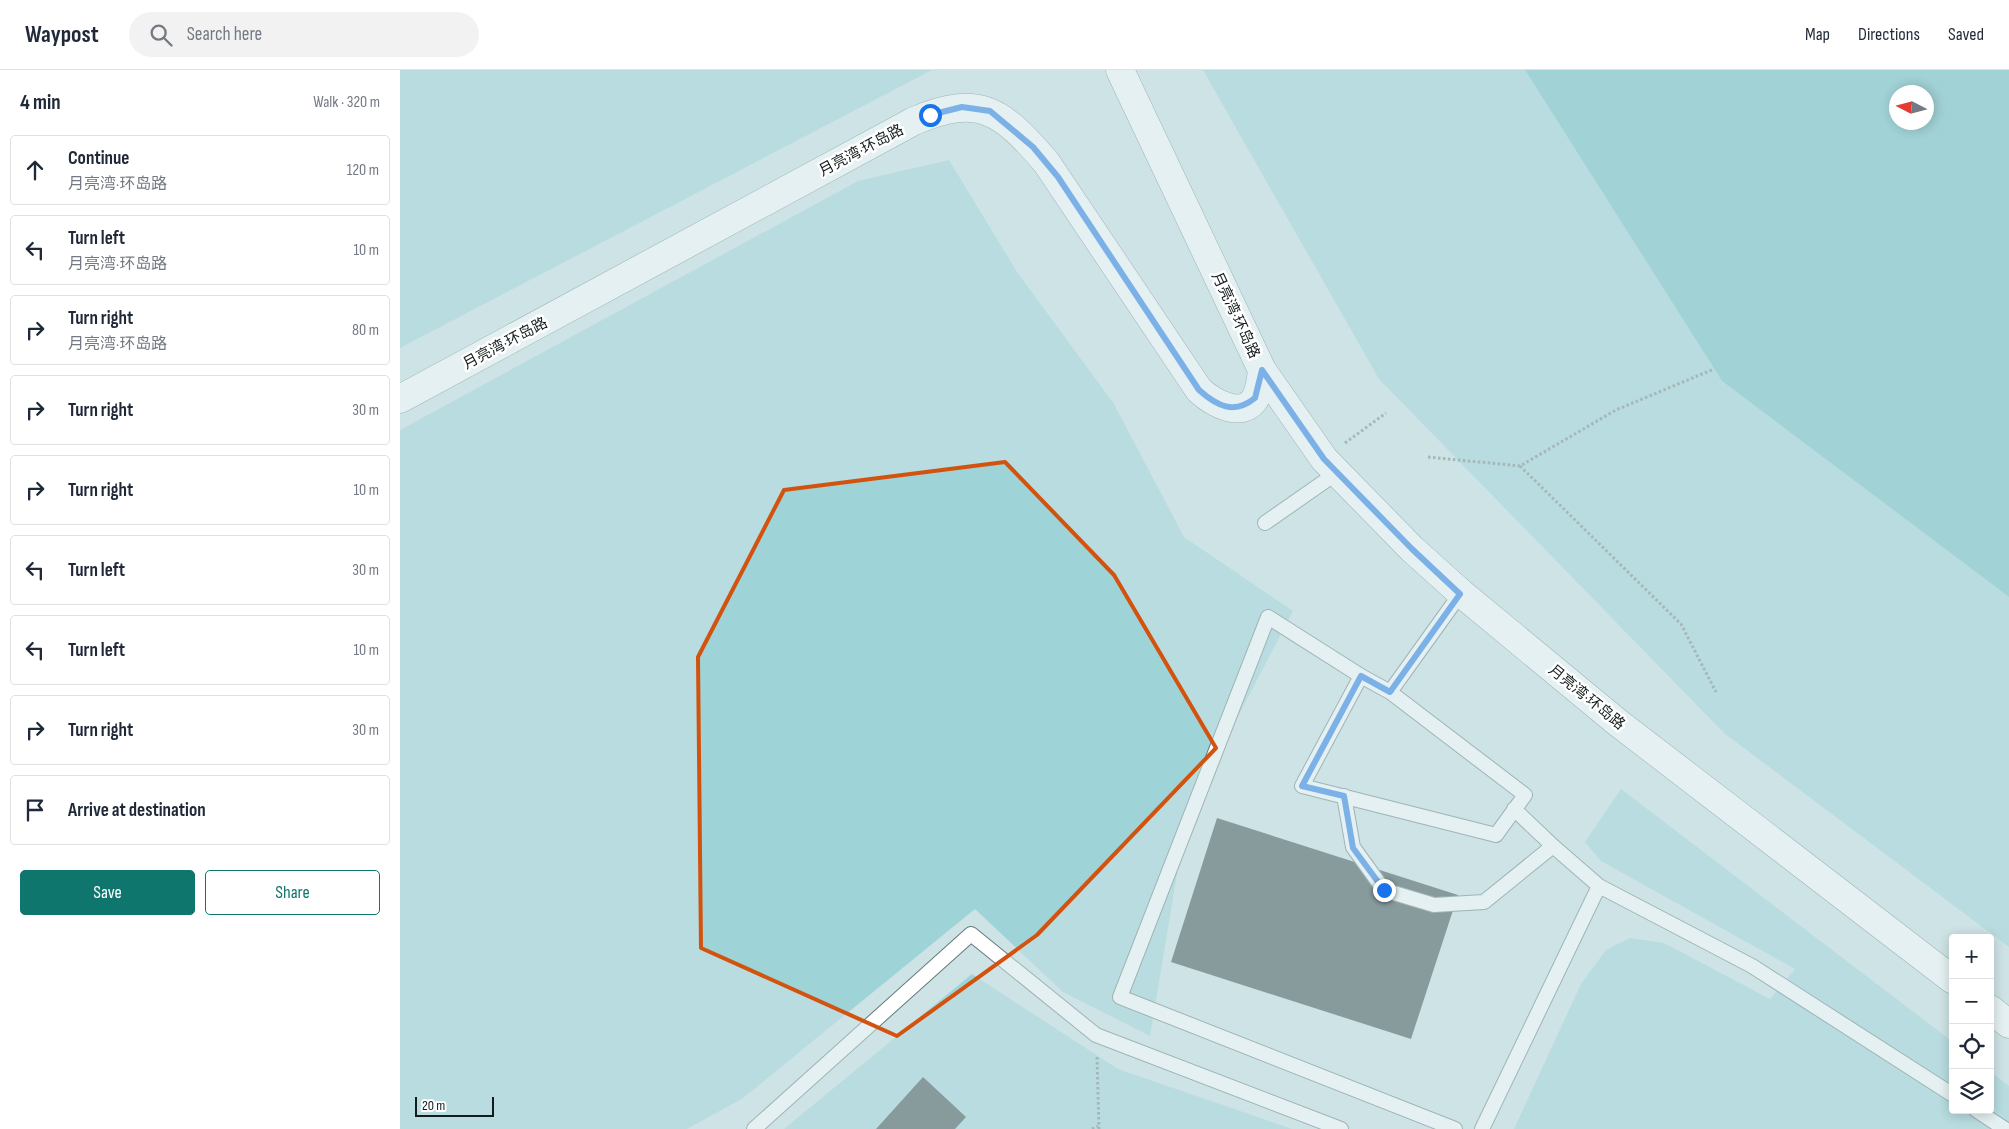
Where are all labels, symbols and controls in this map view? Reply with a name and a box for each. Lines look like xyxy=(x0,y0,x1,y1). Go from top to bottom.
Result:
search box xyxy=(129,12,479,57)
text: Waypost xyxy=(25,20,99,49)
icon: search xyxy=(147,21,175,49)
text: Search here xyxy=(187,23,262,46)
text: Map xyxy=(1805,24,1830,45)
text: Directions xyxy=(1858,24,1920,45)
text: Saved xyxy=(1948,24,1984,45)
north arrow xyxy=(1889,85,1934,130)
text: 4 min xyxy=(20,90,61,115)
text: Walk · 320 m xyxy=(313,93,380,112)
route start xyxy=(919,104,942,127)
street label: 月亮湾·环岛路 xyxy=(816,120,907,181)
text: Continue xyxy=(68,147,129,170)
icon: ahead xyxy=(21,156,49,184)
text: 120 m xyxy=(347,161,379,180)
text: 月亮湾·环岛路 xyxy=(68,175,167,194)
text: Turn left xyxy=(68,227,125,250)
icon: left xyxy=(21,236,49,264)
text: 10 m xyxy=(353,241,379,260)
text: 月亮湾·环岛路 xyxy=(68,255,167,274)
street label: 月亮湾·环岛路 xyxy=(1207,269,1264,361)
text: Turn right xyxy=(68,307,133,330)
street label: 月亮湾·环岛路 xyxy=(460,313,551,374)
icon: right xyxy=(21,316,49,344)
text: 80 m xyxy=(352,321,379,340)
text: 月亮湾·环岛路 xyxy=(68,335,167,354)
icon: right xyxy=(21,396,49,424)
text: Turn right xyxy=(68,399,133,422)
text: 30 m xyxy=(352,401,379,420)
icon: right xyxy=(21,476,49,504)
text: Turn right xyxy=(68,479,133,502)
text: 10 m xyxy=(353,481,379,500)
icon: left xyxy=(21,556,49,584)
text: Turn left xyxy=(68,559,125,582)
text: 30 m xyxy=(352,561,379,580)
icon: left xyxy=(21,636,49,664)
text: Turn left xyxy=(68,639,125,662)
text: 10 m xyxy=(353,641,379,660)
street label: 月亮湾·环岛路 xyxy=(1545,661,1629,734)
icon: right xyxy=(21,716,49,744)
text: Turn right xyxy=(68,719,133,742)
text: 30 m xyxy=(352,721,379,740)
icon: arrive xyxy=(21,796,49,824)
text: Arrive at destination xyxy=(68,799,206,822)
button: Save xyxy=(20,870,195,915)
button: Share xyxy=(205,870,380,915)
route end xyxy=(1373,879,1396,902)
map controls xyxy=(1949,934,1994,1114)
button: + xyxy=(1949,934,1994,979)
button: − xyxy=(1949,979,1994,1024)
button: locate xyxy=(1949,1024,1994,1069)
button: layers xyxy=(1949,1069,1994,1114)
scale bar xyxy=(415,1094,494,1117)
text: 20 m xyxy=(422,1097,445,1114)

